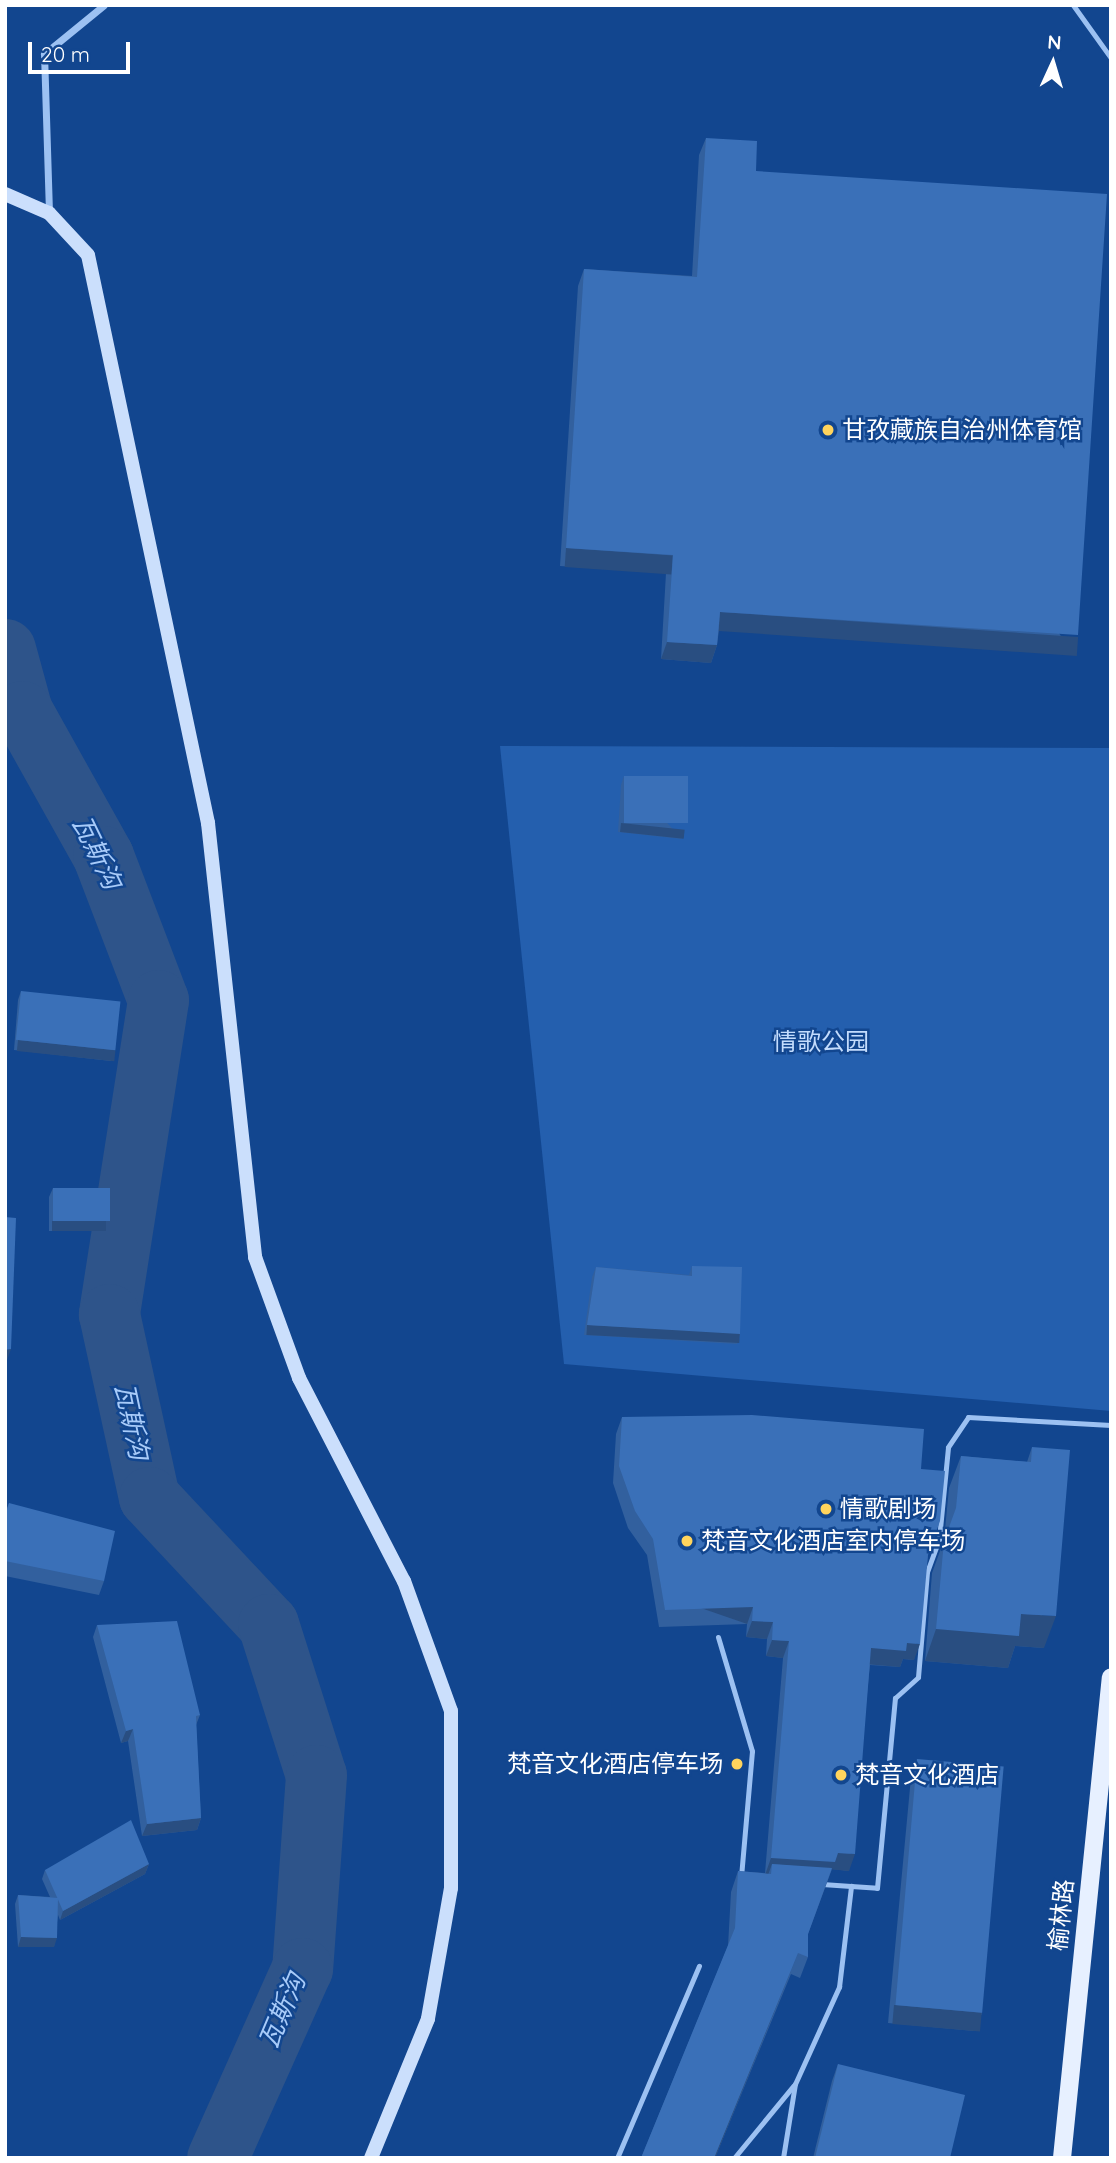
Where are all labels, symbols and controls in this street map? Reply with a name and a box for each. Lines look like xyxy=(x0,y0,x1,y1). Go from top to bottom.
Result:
scale bar xyxy=(32,28,133,72)
north arrow xyxy=(1018,28,1088,98)
text: N xyxy=(1047,30,1062,55)
text: 20 m xyxy=(41,41,90,67)
place label: 甘孜藏族自治州体育馆 xyxy=(842,416,1082,444)
marker: 甘孜藏族自治州体育馆 xyxy=(820,422,836,438)
water label: 瓦斯沟 xyxy=(66,810,128,894)
park label: 情歌公园 xyxy=(773,1028,869,1056)
water label: 瓦斯沟 xyxy=(109,1380,155,1462)
place label: 情歌剧场 xyxy=(840,1495,936,1523)
marker: 情歌剧场 xyxy=(818,1501,834,1517)
place label: 梵音文化酒店室内停车场 xyxy=(701,1527,965,1555)
marker: 梵音文化酒店室内停车场 xyxy=(679,1533,695,1549)
place label: 梵音文化酒店停车场 xyxy=(507,1750,723,1778)
marker: 梵音文化酒店停车场 xyxy=(729,1756,745,1772)
place label: 梵音文化酒店 xyxy=(855,1761,999,1789)
marker: 梵音文化酒店 xyxy=(833,1767,849,1783)
street label: 榆林路 xyxy=(1043,1878,1079,1952)
water label: 瓦斯沟 xyxy=(252,1969,312,2053)

